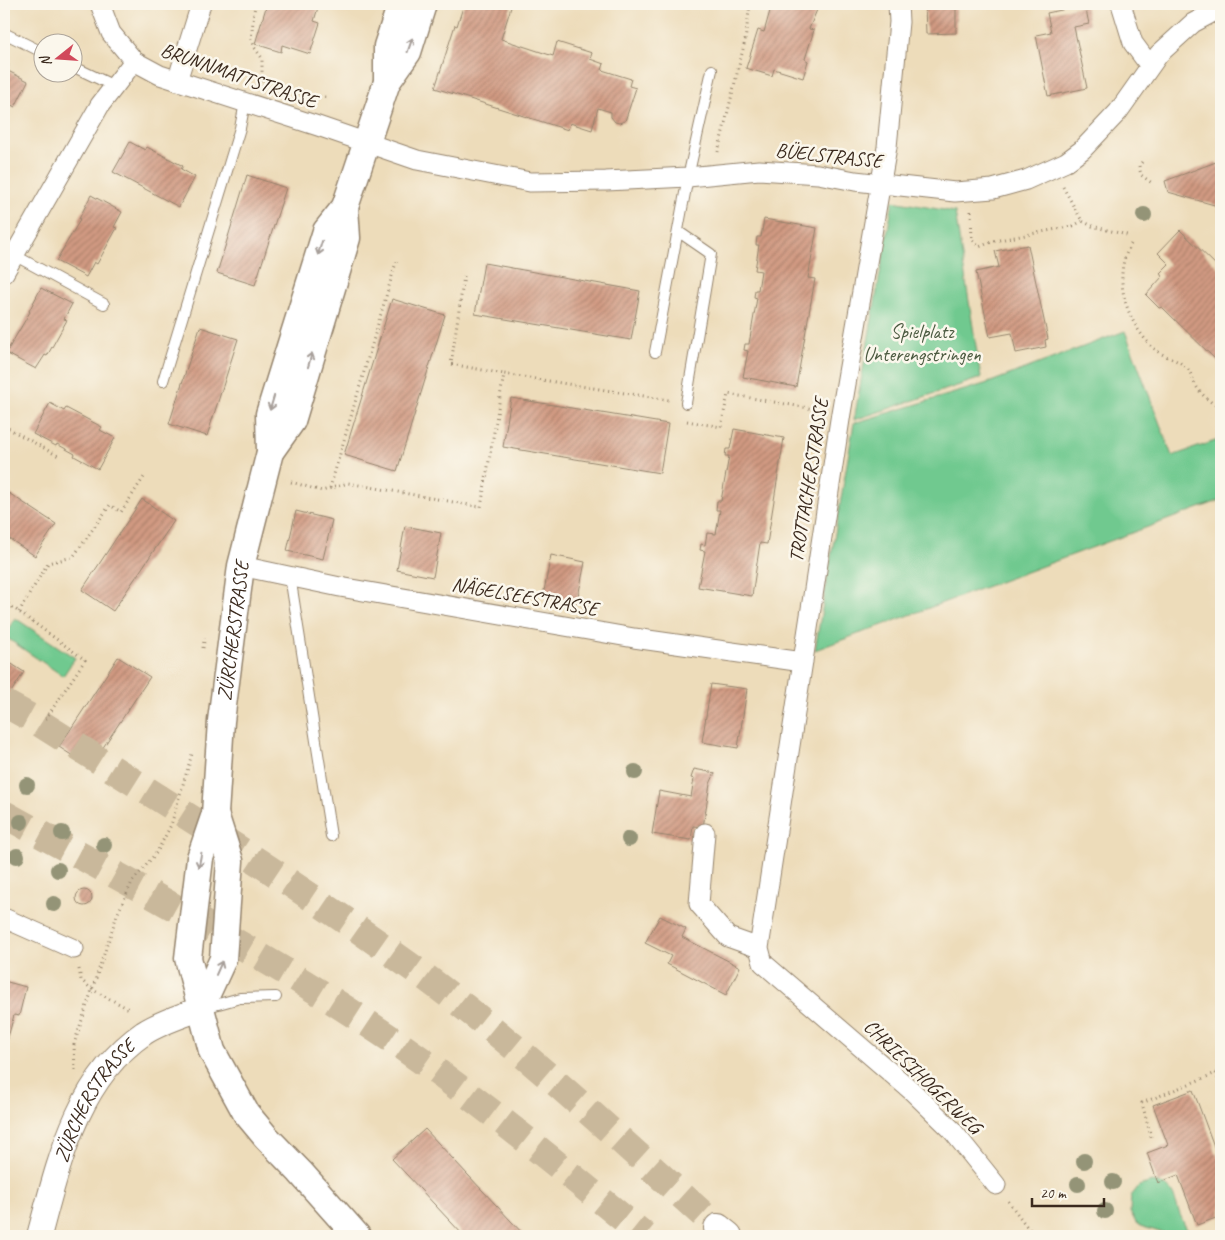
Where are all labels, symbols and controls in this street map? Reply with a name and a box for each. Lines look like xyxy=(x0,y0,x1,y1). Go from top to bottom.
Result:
north arrow xyxy=(32,32,82,82)
street label: BRUNNMATTSTRASSE xyxy=(158,37,322,115)
one-way arrow xyxy=(406,38,415,53)
text: N xyxy=(36,53,55,68)
street label: BÜELSTRASSE xyxy=(774,137,886,174)
one-way arrow xyxy=(315,240,325,256)
park label: Spielplatz Unterengstringen xyxy=(863,319,982,367)
one-way arrow xyxy=(305,352,315,368)
street label: TROTTACHERSTRASSE xyxy=(783,393,834,564)
one-way arrow xyxy=(267,395,277,411)
street label: ZÜRCHERSTRASSE xyxy=(212,556,255,702)
street label: NÄGELSEESTRASSE xyxy=(450,571,603,622)
one-way arrow xyxy=(195,852,204,868)
one-way arrow xyxy=(214,961,224,976)
street label: CHRIESIHOGERWEG xyxy=(859,1014,989,1141)
street label: ZÜRCHERSTRASSE xyxy=(49,1031,142,1165)
scale bar xyxy=(1032,1175,1105,1207)
text: 20 m xyxy=(1040,1184,1067,1203)

